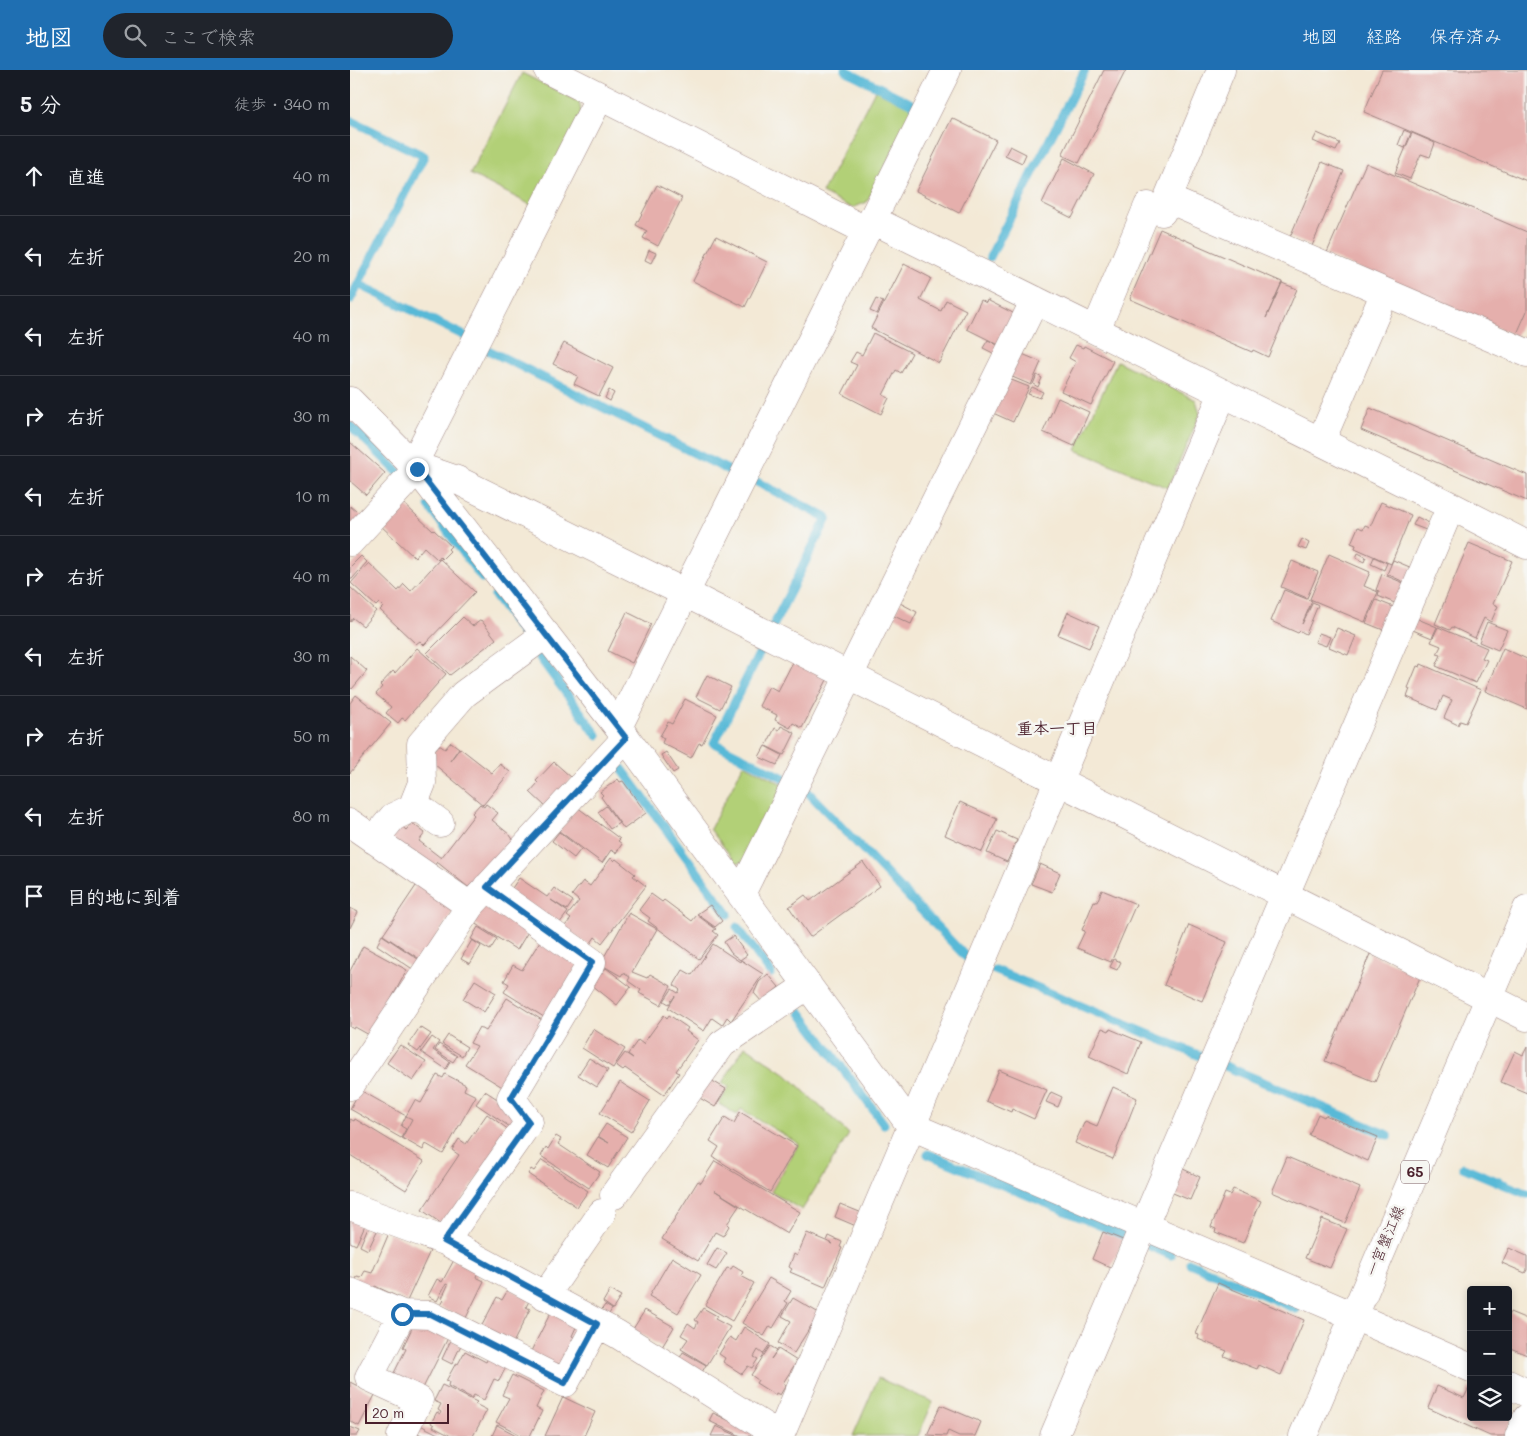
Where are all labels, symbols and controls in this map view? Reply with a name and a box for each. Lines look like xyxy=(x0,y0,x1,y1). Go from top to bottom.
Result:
search box xyxy=(103,13,453,58)
text: 地図 xyxy=(25,21,73,52)
icon: search xyxy=(121,21,149,49)
text: ここで検索 xyxy=(161,24,256,49)
text: 地図 xyxy=(1302,24,1338,48)
text: 経路 xyxy=(1366,24,1402,48)
text: 保存済み xyxy=(1430,24,1502,48)
text: 5 分 xyxy=(20,90,61,117)
text: 徒歩 · 340 m xyxy=(234,93,330,114)
icon: ahead xyxy=(20,162,48,190)
text: 直進 xyxy=(67,164,105,189)
text: 40 m xyxy=(293,165,330,186)
icon: left xyxy=(20,242,48,270)
text: 左折 xyxy=(67,244,105,269)
text: 20 m xyxy=(293,245,330,266)
icon: left xyxy=(20,322,48,350)
text: 左折 xyxy=(67,324,105,349)
text: 40 m xyxy=(293,325,330,346)
icon: right xyxy=(20,402,48,430)
text: 右折 xyxy=(67,404,105,429)
text: 30 m xyxy=(293,405,330,426)
route end xyxy=(406,458,429,481)
icon: left xyxy=(20,482,48,510)
text: 左折 xyxy=(67,484,105,509)
text: 10 m xyxy=(295,485,330,506)
icon: right xyxy=(20,562,48,590)
text: 右折 xyxy=(67,564,105,589)
text: 40 m xyxy=(293,565,330,586)
icon: left xyxy=(20,642,48,670)
text: 左折 xyxy=(67,644,105,669)
text: 30 m xyxy=(293,645,330,666)
district label: 重本一丁目 xyxy=(1017,717,1097,738)
icon: right xyxy=(20,722,48,750)
text: 右折 xyxy=(67,724,105,749)
text: 50 m xyxy=(293,725,330,746)
icon: left xyxy=(20,802,48,830)
text: 左折 xyxy=(67,804,105,829)
text: 80 m xyxy=(293,805,330,826)
icon: arrive xyxy=(20,882,48,910)
text: 目的地に到着 xyxy=(67,884,181,909)
road number: 65 xyxy=(1401,1160,1429,1184)
street label: 一宮蟹江線 xyxy=(1360,1202,1408,1279)
map controls xyxy=(1467,1286,1512,1421)
button: + xyxy=(1467,1286,1512,1331)
route start xyxy=(391,1303,414,1326)
button: − xyxy=(1467,1331,1512,1376)
button: layers xyxy=(1467,1376,1512,1421)
scale bar xyxy=(365,1401,449,1424)
text: 20 m xyxy=(372,1403,404,1422)

